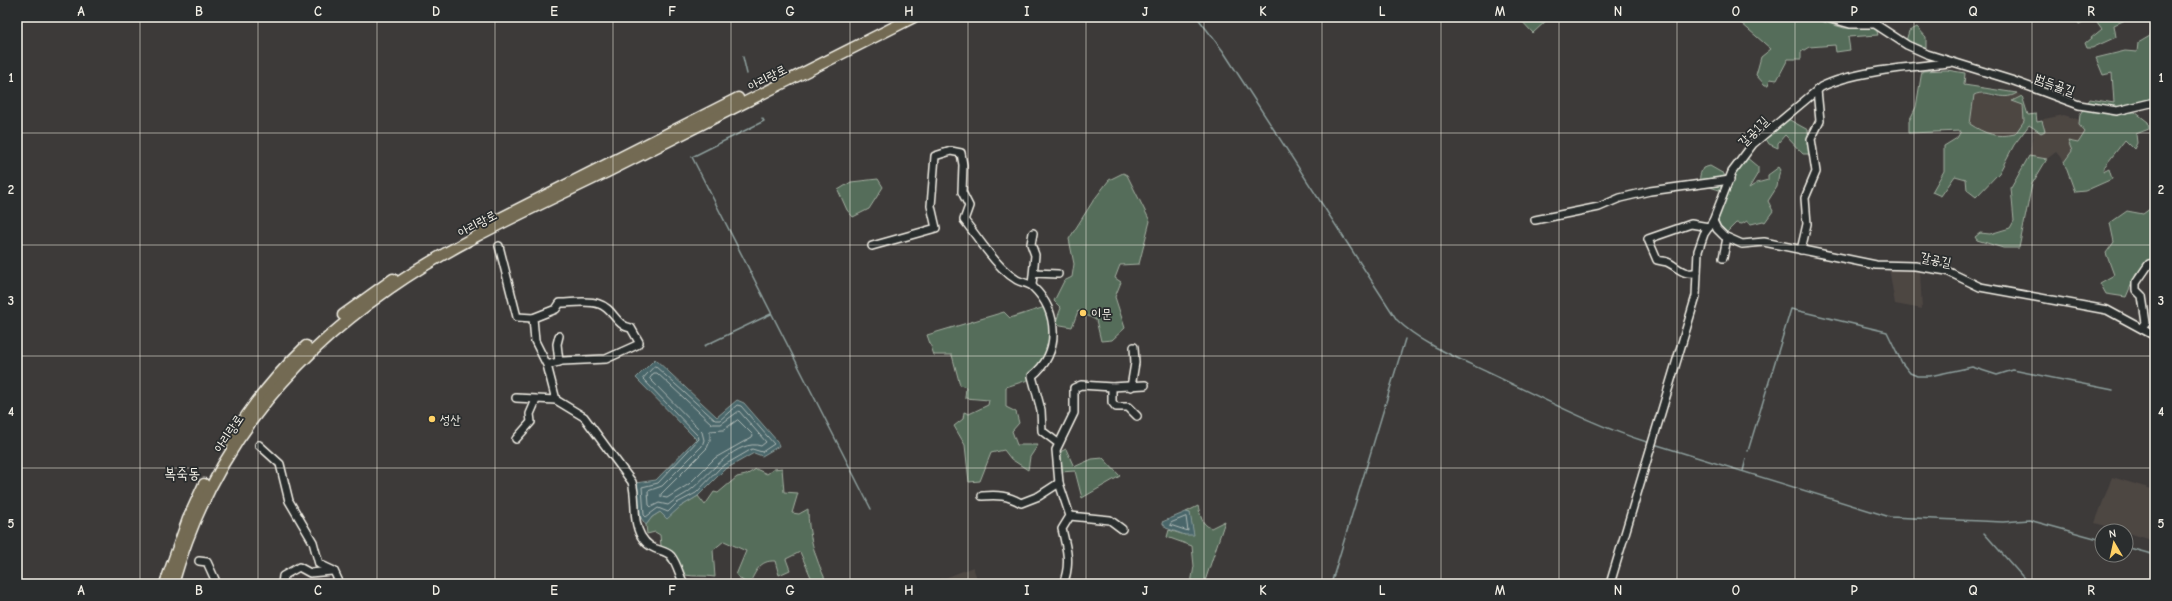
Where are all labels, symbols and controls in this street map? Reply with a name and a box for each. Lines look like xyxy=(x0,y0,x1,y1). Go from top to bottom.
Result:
text: A xyxy=(77,4,85,19)
text: B xyxy=(195,4,203,19)
text: C xyxy=(314,4,322,19)
text: D xyxy=(432,4,440,19)
text: E xyxy=(550,4,558,19)
text: F xyxy=(668,4,676,19)
text: G xyxy=(785,4,795,19)
text: H xyxy=(904,4,914,19)
text: I xyxy=(1024,4,1030,19)
text: J xyxy=(1142,4,1148,19)
text: K xyxy=(1259,4,1267,19)
text: L xyxy=(1379,4,1386,19)
text: M xyxy=(1495,4,1506,19)
text: N xyxy=(1614,4,1622,19)
text: O xyxy=(1732,4,1740,19)
text: P xyxy=(1850,4,1858,19)
text: Q xyxy=(1968,4,1978,19)
text: R xyxy=(2087,4,2095,19)
street label: 아리랑로 xyxy=(745,61,789,94)
text: 1 xyxy=(8,70,14,85)
street label: 범득골길 xyxy=(2033,70,2077,99)
text: 1 xyxy=(2158,70,2164,85)
street label: 갈공1길 xyxy=(1735,113,1772,150)
text: 2 xyxy=(8,182,14,197)
text: 2 xyxy=(2158,182,2164,197)
street label: 아리랑로 xyxy=(455,207,499,240)
street label: 갈공길 xyxy=(1919,249,1953,270)
text: 3 xyxy=(8,293,14,308)
text: 3 xyxy=(2158,293,2164,308)
place label: 이문 xyxy=(1091,306,1112,321)
marker: 이문 xyxy=(1078,308,1088,318)
text: 4 xyxy=(8,404,14,419)
text: 4 xyxy=(2158,404,2164,419)
street label: 아리랑로 xyxy=(210,412,246,455)
place label: 성산 xyxy=(440,412,461,427)
marker: 성산 xyxy=(427,414,437,424)
district label: 복죽동 xyxy=(164,464,200,482)
text: 5 xyxy=(8,516,15,531)
text: 5 xyxy=(2158,516,2165,531)
north arrow xyxy=(2094,523,2134,563)
text: N xyxy=(2108,527,2117,541)
text: A xyxy=(77,583,85,598)
text: B xyxy=(195,583,203,598)
text: C xyxy=(314,583,322,598)
text: D xyxy=(432,583,440,598)
text: E xyxy=(550,583,558,598)
text: F xyxy=(668,583,676,598)
text: G xyxy=(785,583,795,598)
text: H xyxy=(904,583,914,598)
text: I xyxy=(1024,583,1030,598)
text: J xyxy=(1142,583,1148,598)
text: K xyxy=(1259,583,1267,598)
text: L xyxy=(1379,583,1386,598)
text: M xyxy=(1495,583,1506,598)
text: N xyxy=(1614,583,1622,598)
text: O xyxy=(1732,583,1740,598)
text: P xyxy=(1850,583,1858,598)
text: Q xyxy=(1968,583,1978,598)
text: R xyxy=(2087,583,2095,598)

